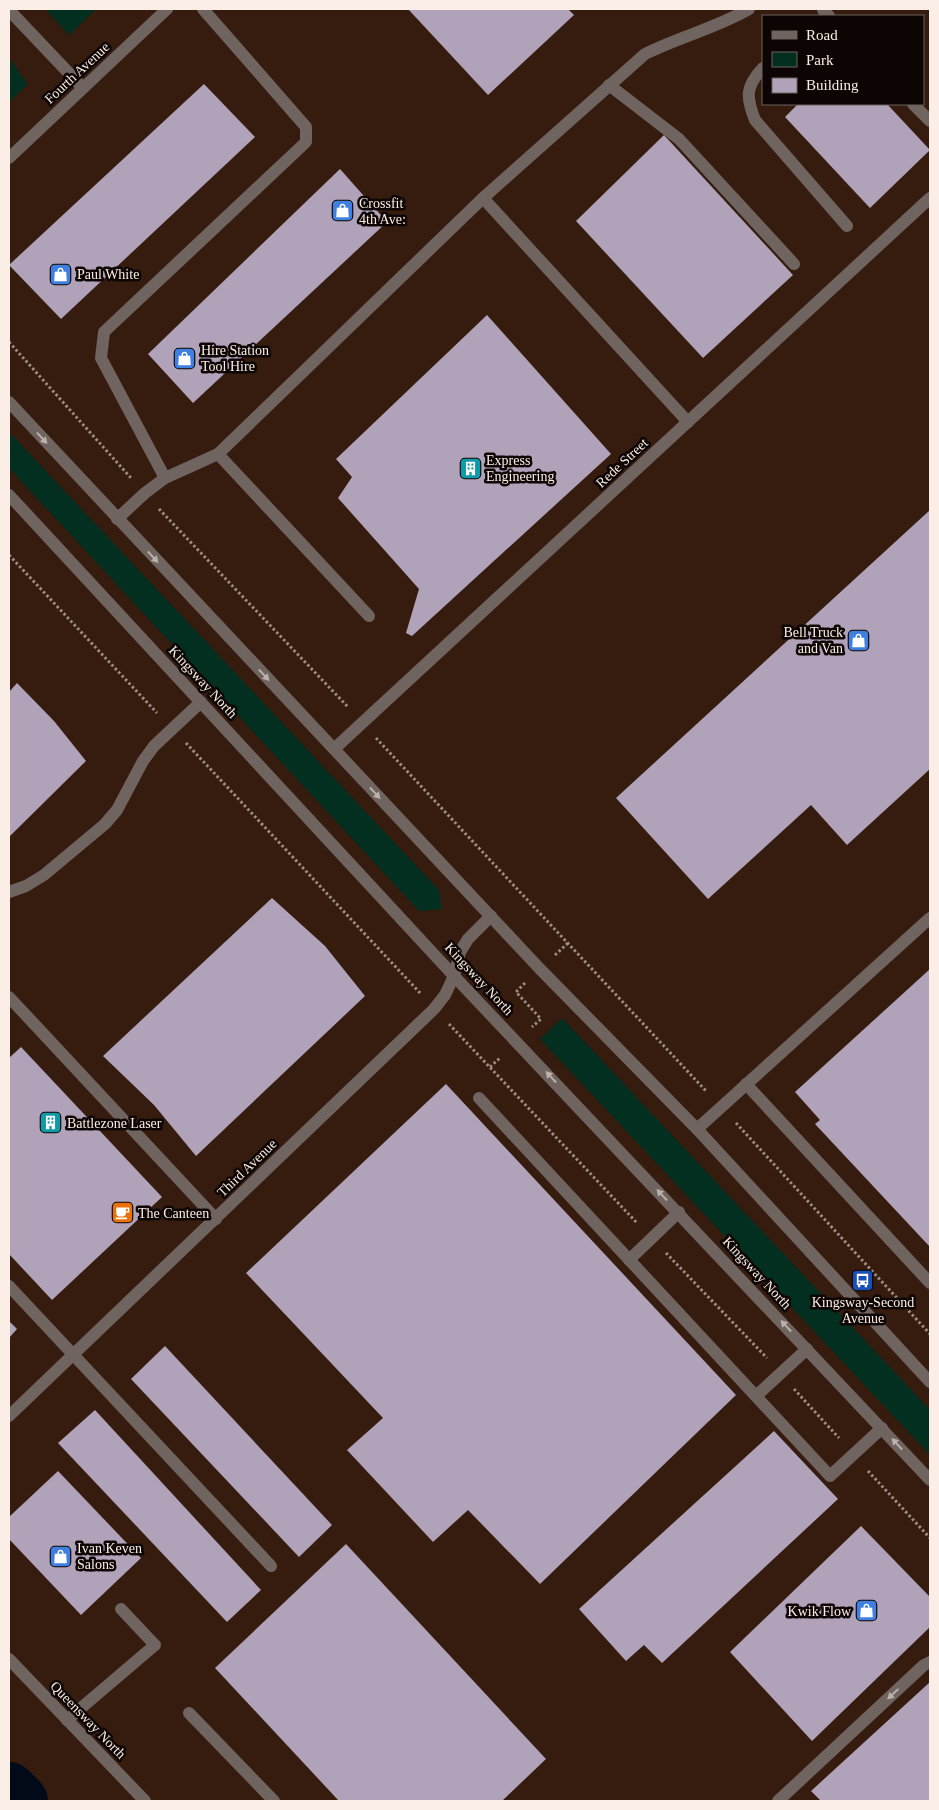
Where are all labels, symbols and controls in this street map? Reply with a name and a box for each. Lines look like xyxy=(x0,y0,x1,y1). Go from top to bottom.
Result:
legend xyxy=(762,15,924,105)
text: Road xyxy=(806,27,838,43)
street label: Fourth Avenue xyxy=(42,39,112,107)
text: Park xyxy=(806,52,834,68)
text: Building xyxy=(806,77,859,93)
place label: Crossfit 4th Ave: xyxy=(359,196,406,227)
shop icon: Crossfit 4th Ave: xyxy=(331,199,355,223)
shop icon: Paul White xyxy=(49,262,73,286)
place label: Paul White xyxy=(77,267,139,282)
place label: Hire Station Tool Hire xyxy=(201,343,269,374)
shop icon: Hire Station Tool Hire xyxy=(173,346,197,370)
one-way arrow xyxy=(36,431,48,443)
street label: Rede Street xyxy=(593,435,651,491)
place label: Express Engineering xyxy=(486,453,554,484)
building icon: Express Engineering xyxy=(458,456,482,480)
one-way arrow xyxy=(147,550,159,562)
place label: Bell Truck and Van xyxy=(783,625,843,656)
shop icon: Bell Truck and Van xyxy=(847,628,871,652)
street label: Kingsway North xyxy=(166,643,240,721)
one-way arrow xyxy=(258,669,270,681)
one-way arrow xyxy=(369,787,381,799)
street label: Kingsway North xyxy=(442,940,516,1018)
one-way arrow xyxy=(545,1071,557,1083)
building icon: Battlezone Laser xyxy=(39,1111,63,1135)
place label: Battlezone Laser xyxy=(67,1116,162,1131)
street label: Third Avenue xyxy=(214,1136,280,1200)
one-way arrow xyxy=(657,1189,669,1201)
cafe icon: The Canteen xyxy=(110,1201,134,1225)
place label: The Canteen xyxy=(138,1206,209,1221)
street label: Kingsway North xyxy=(720,1234,794,1312)
bus stop icon: Kingsway-Second Avenue xyxy=(851,1268,875,1292)
place label: Kingsway-Second Avenue xyxy=(812,1295,914,1326)
one-way arrow xyxy=(780,1320,792,1332)
one-way arrow xyxy=(891,1439,903,1451)
place label: Ivan Keven Salons xyxy=(77,1541,142,1572)
shop icon: Ivan Keven Salons xyxy=(49,1544,73,1568)
shop icon: Kwik Flow xyxy=(855,1599,879,1623)
place label: Kwik Flow xyxy=(788,1604,852,1619)
street label: Queensway North xyxy=(47,1678,129,1762)
one-way arrow xyxy=(887,1688,900,1699)

